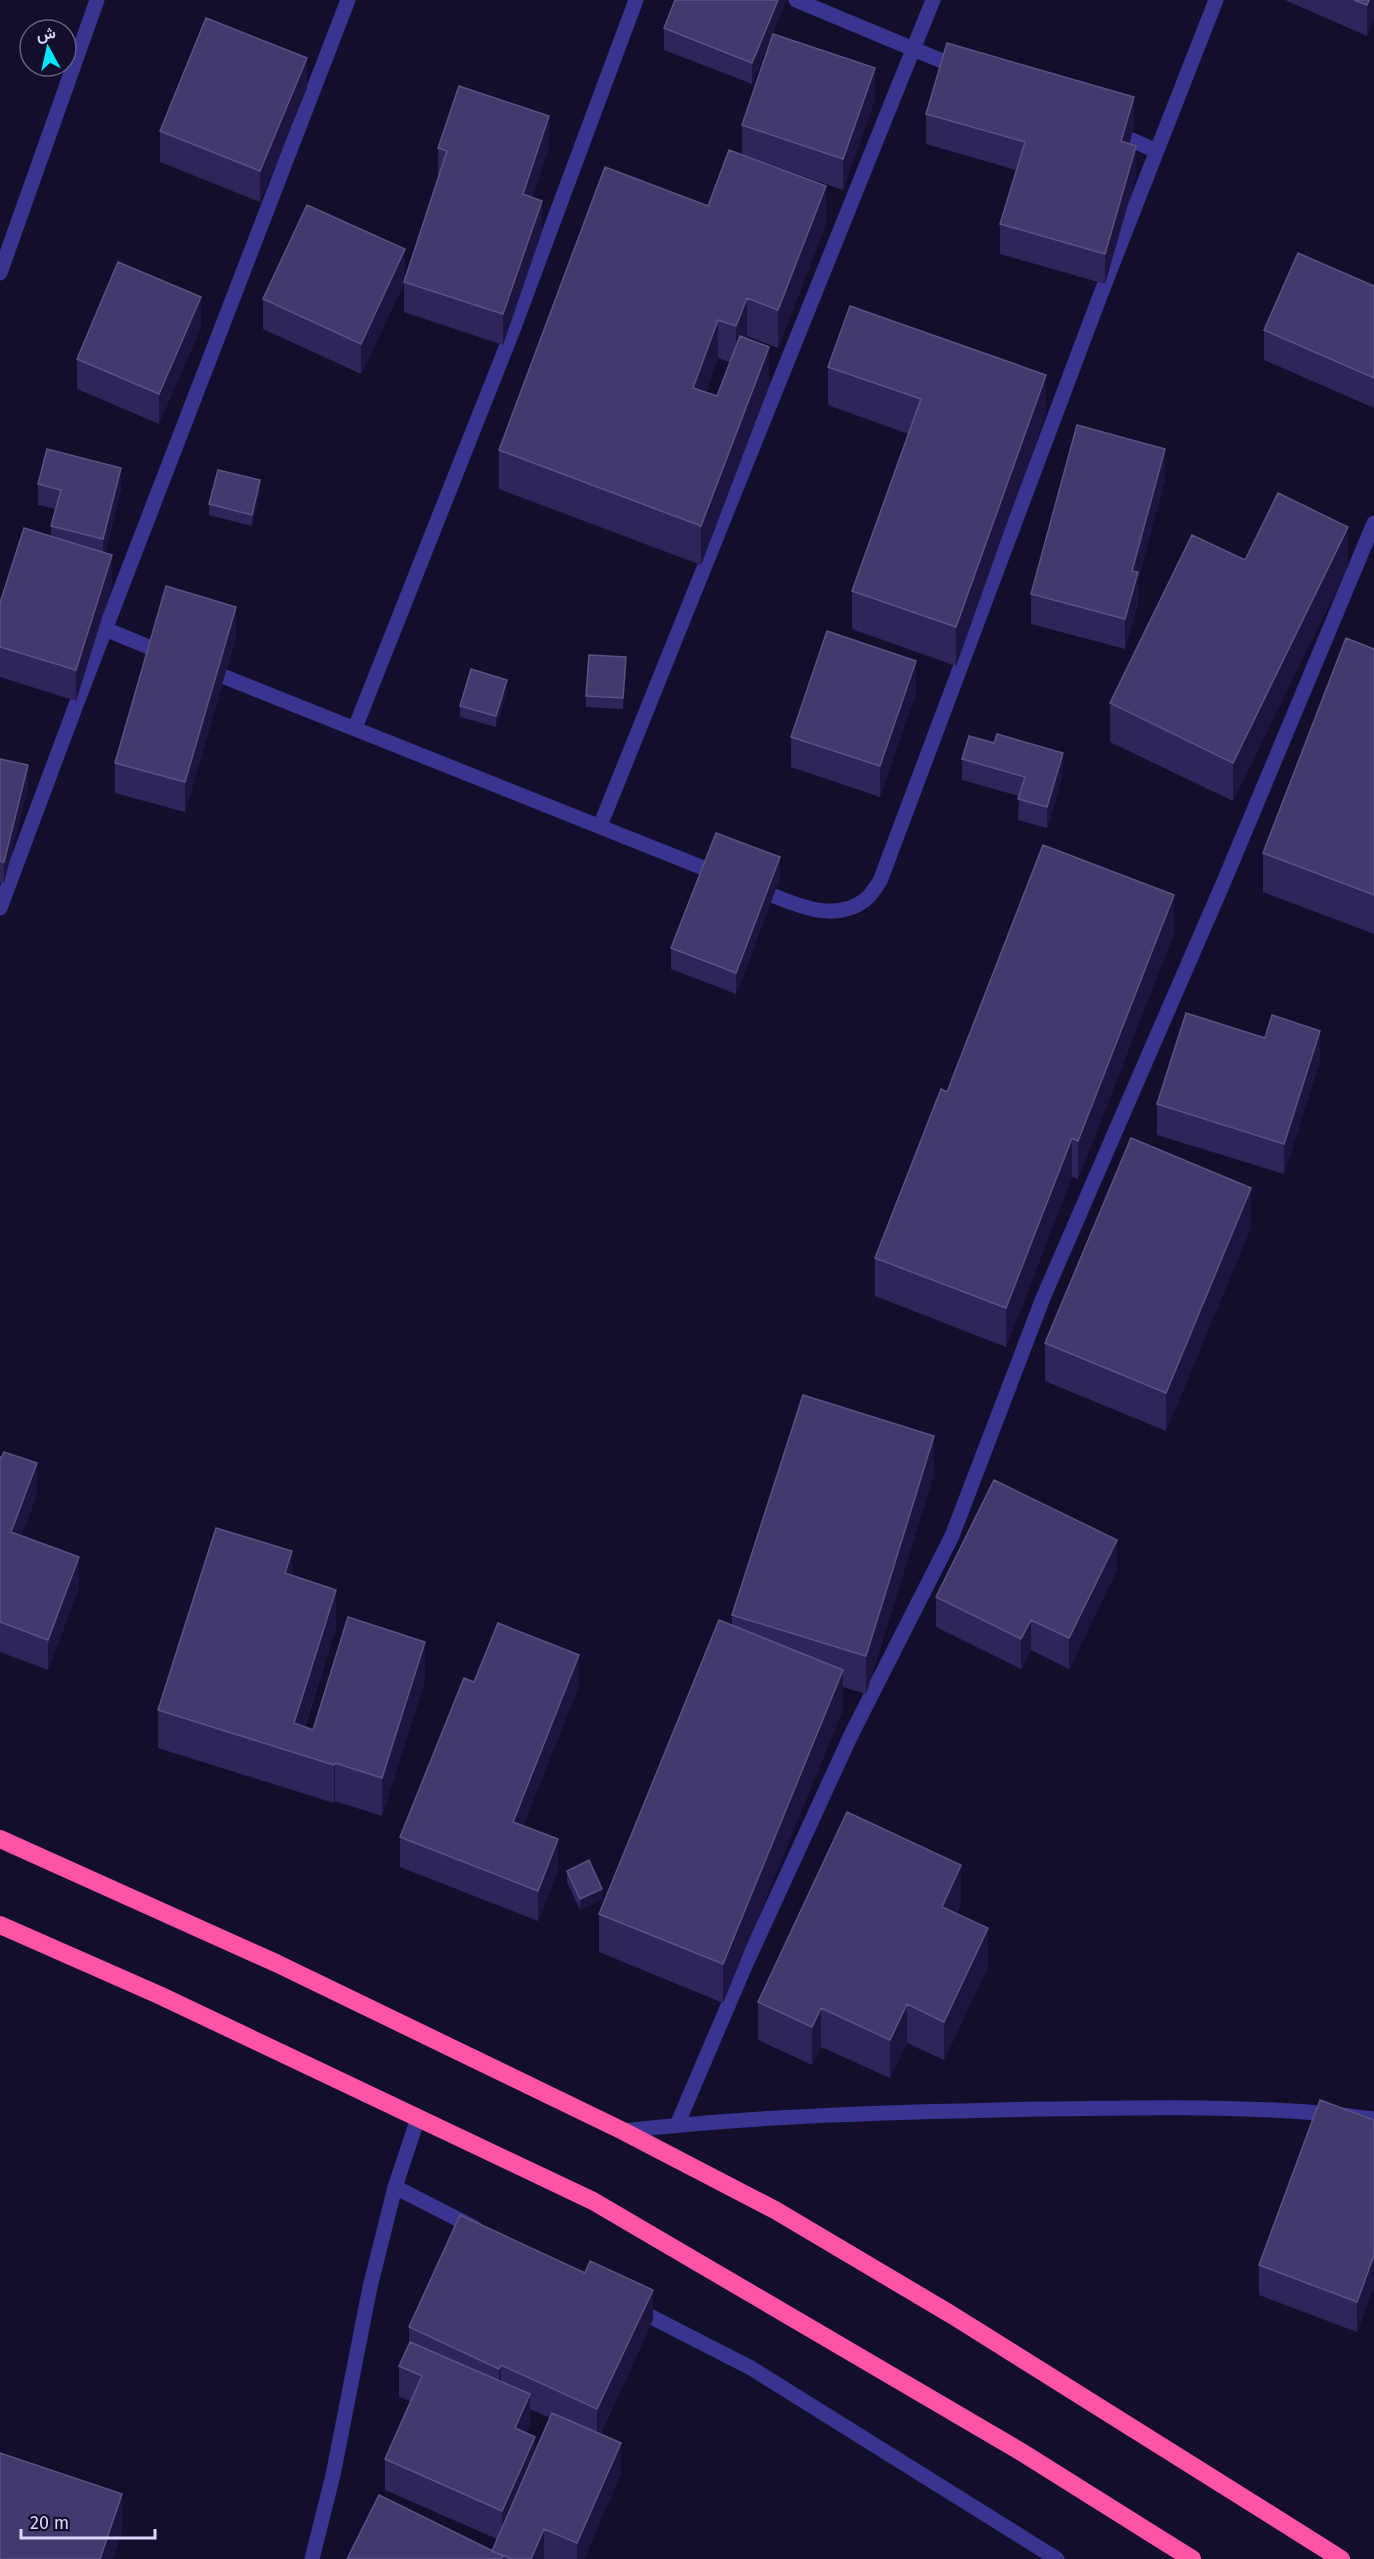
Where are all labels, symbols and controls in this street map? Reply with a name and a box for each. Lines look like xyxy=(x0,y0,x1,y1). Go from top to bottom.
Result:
north arrow xyxy=(18,18,78,78)
text: ش xyxy=(35,23,57,44)
scale bar xyxy=(21,2502,154,2540)
text: 20 m xyxy=(30,2512,69,2534)

